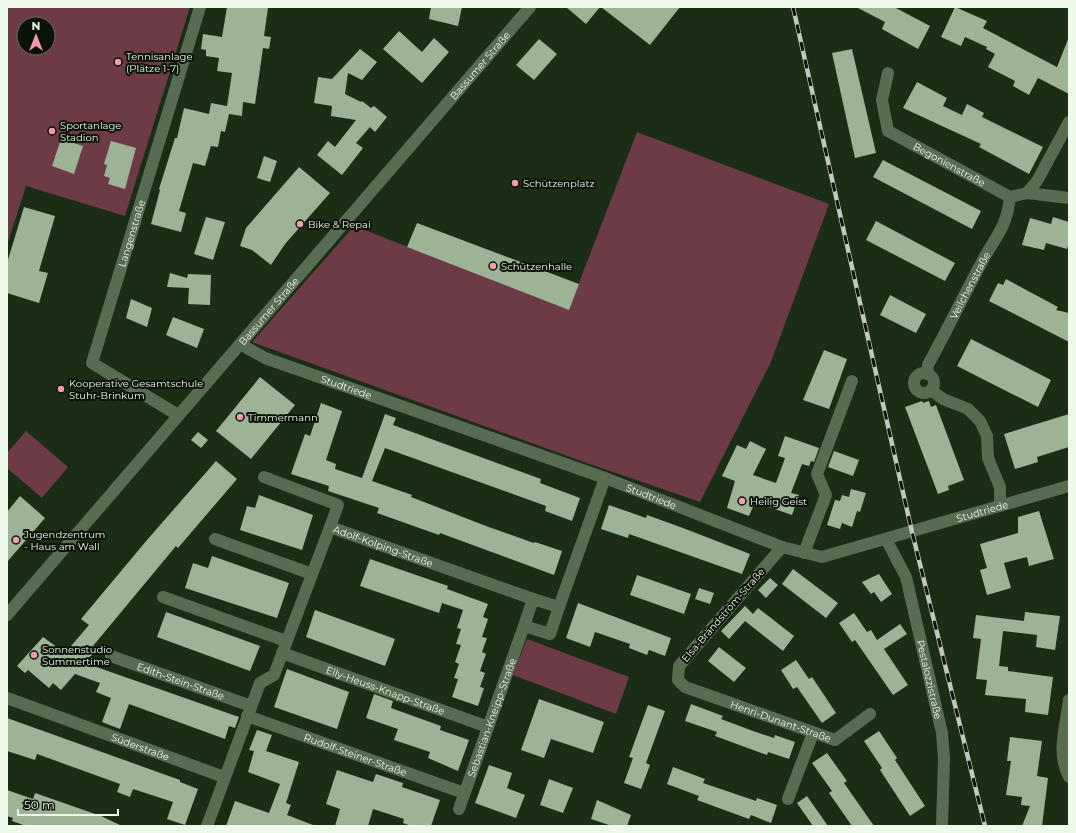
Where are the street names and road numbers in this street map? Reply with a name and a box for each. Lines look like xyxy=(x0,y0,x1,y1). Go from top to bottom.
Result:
street label: Bassumer Straße xyxy=(447,29,513,102)
street label: Begonienstraße xyxy=(911,139,988,189)
street label: Langenstraße xyxy=(115,198,148,268)
street label: Veilchenstraße xyxy=(947,249,993,321)
street label: Bassumer Straße xyxy=(236,274,301,348)
street label: Studtriede xyxy=(319,372,374,402)
street label: Studtriede xyxy=(624,480,679,512)
street label: Studtriede xyxy=(955,497,1009,525)
street label: Adolf-Kolping-Straße xyxy=(332,522,435,570)
street label: Elsa-Brändström-Straße xyxy=(679,565,767,665)
street label: Pestalozzistraße xyxy=(914,639,945,720)
street label: Sebastian-Kneipp-Straße xyxy=(464,656,519,779)
street label: Edith-Stein-Straße xyxy=(135,659,226,703)
street label: Elly-Heuss-Knapp-Straße xyxy=(324,663,447,717)
street label: Henri-Dunant-Straße xyxy=(729,697,833,745)
street label: Süderstraße xyxy=(110,730,171,763)
street label: Rudolf-Steiner-Straße xyxy=(302,730,409,779)

